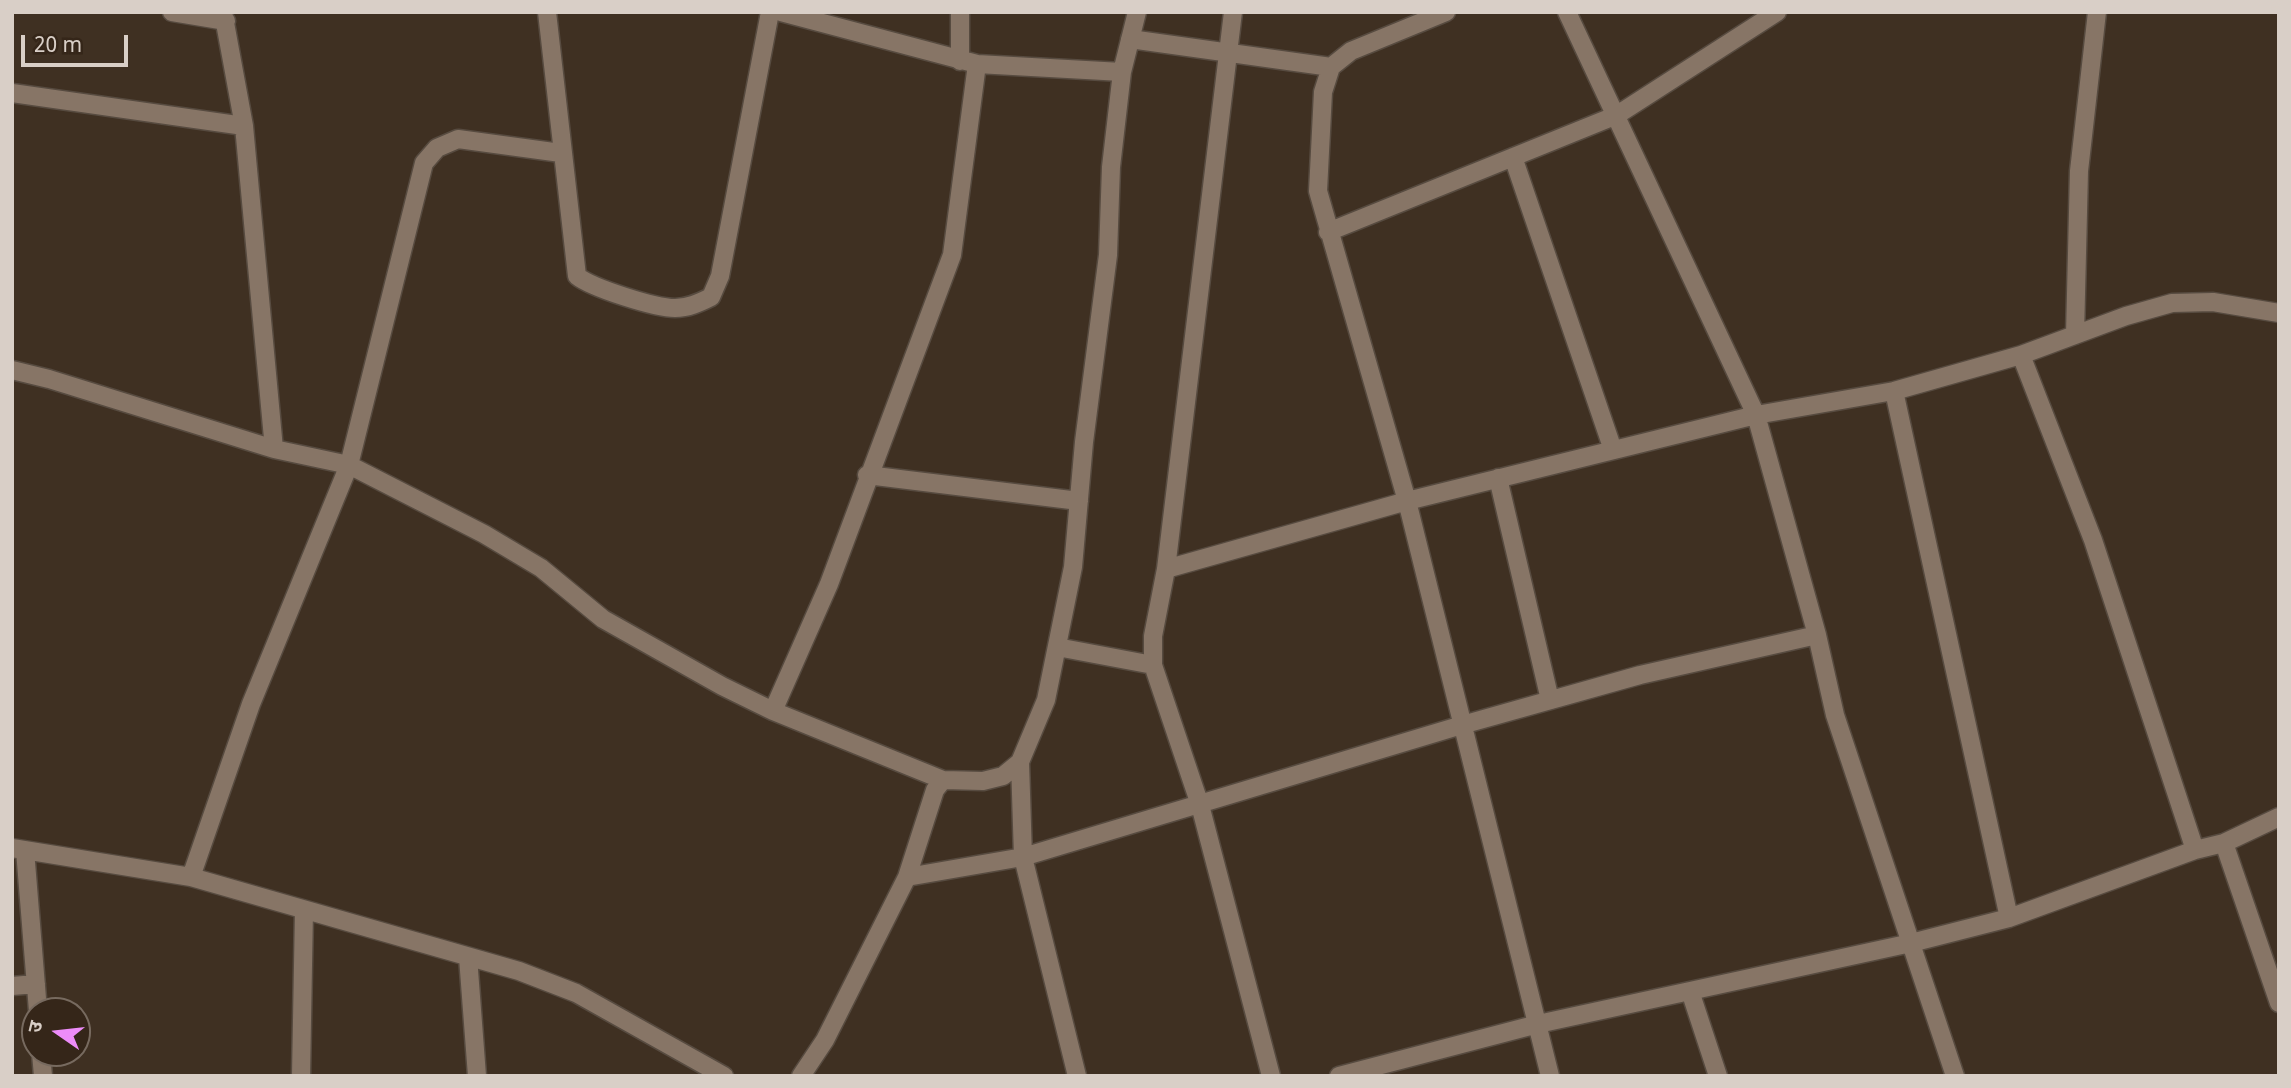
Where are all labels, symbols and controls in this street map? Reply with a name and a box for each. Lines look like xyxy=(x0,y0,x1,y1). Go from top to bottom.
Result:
scale bar xyxy=(24,21,131,65)
text: 20 m xyxy=(34,33,82,61)
north arrow xyxy=(21,997,91,1067)
text: उ xyxy=(24,1019,51,1036)

